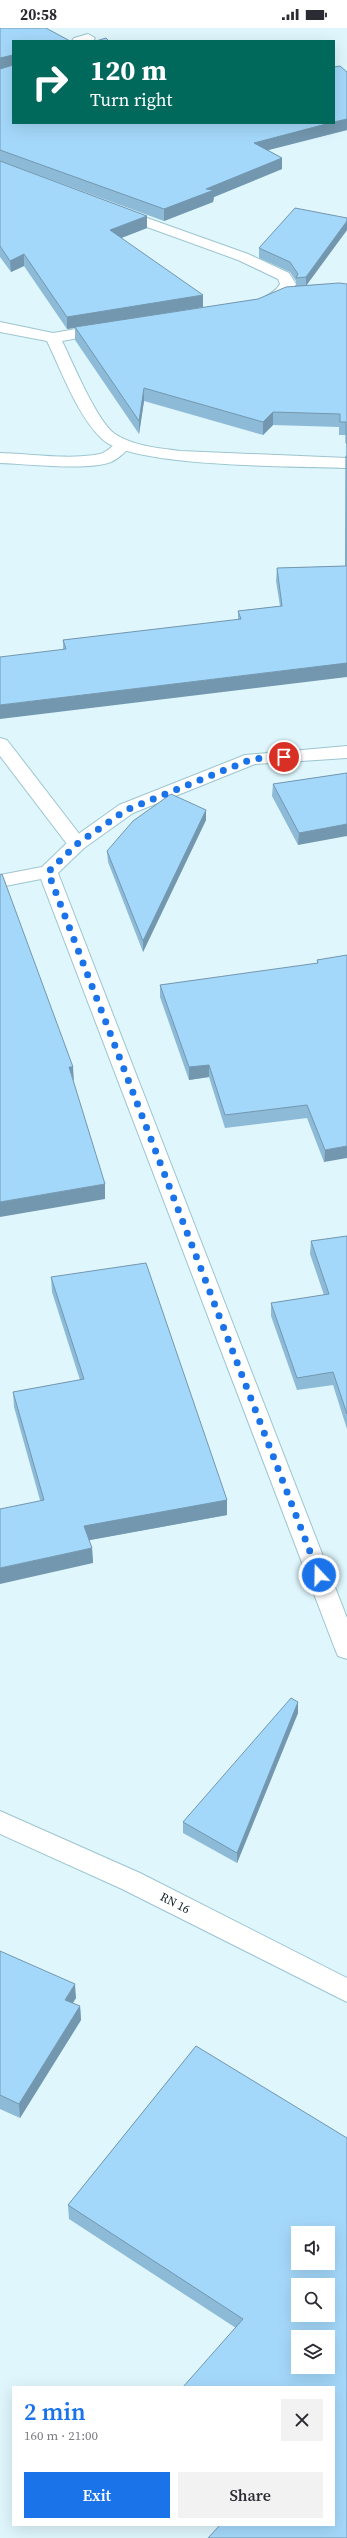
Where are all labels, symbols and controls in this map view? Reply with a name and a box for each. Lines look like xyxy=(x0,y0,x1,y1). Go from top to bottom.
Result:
text: 20:58 xyxy=(20,4,57,25)
text: 120 m xyxy=(90,51,167,89)
icon: right xyxy=(24,56,76,108)
text: Turn right xyxy=(90,87,172,112)
pin xyxy=(267,740,301,774)
icon: arrive xyxy=(273,746,295,768)
position arrow xyxy=(298,1554,340,1596)
street label: RN 16 xyxy=(157,1889,193,1917)
map controls xyxy=(291,2226,335,2374)
button: sound xyxy=(291,2226,335,2270)
button: search xyxy=(291,2278,335,2322)
button: layers xyxy=(291,2330,335,2374)
text: 2 min xyxy=(24,2395,86,2428)
button: close xyxy=(281,2399,323,2441)
text: 160 m · 21:00 xyxy=(24,2427,98,2444)
button: Exit xyxy=(24,2472,170,2518)
button: Share xyxy=(178,2472,323,2518)

